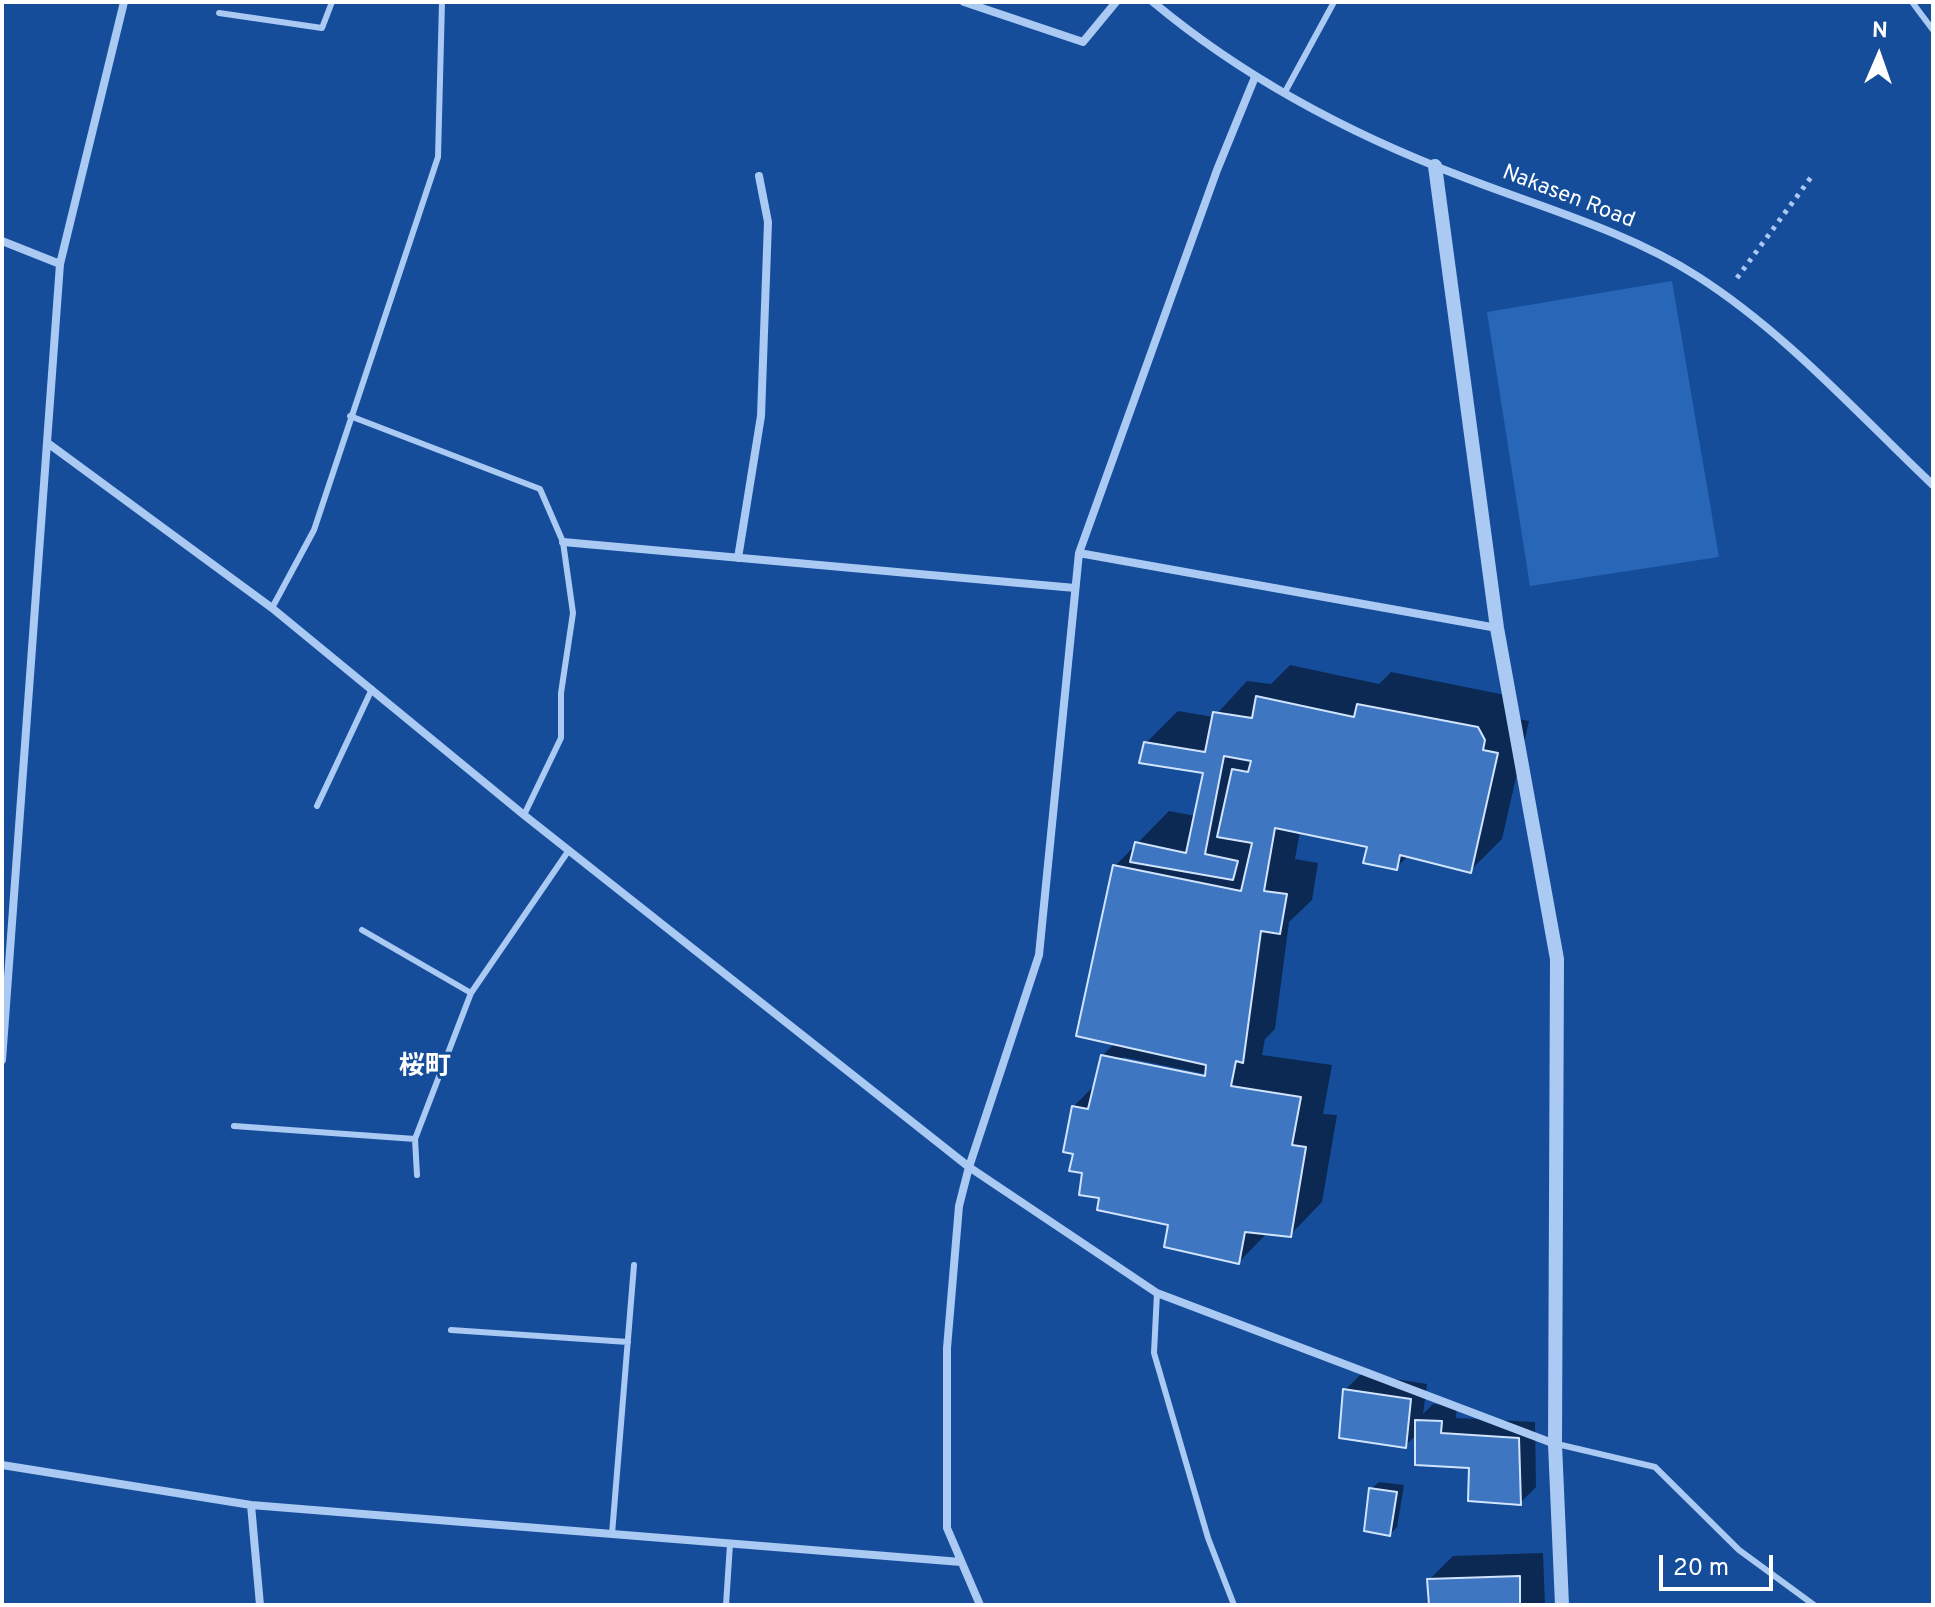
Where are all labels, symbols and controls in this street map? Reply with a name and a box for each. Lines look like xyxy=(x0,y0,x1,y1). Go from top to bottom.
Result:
north arrow xyxy=(1839,16,1919,96)
text: N xyxy=(1871,18,1888,45)
street label: Nakasen Road xyxy=(1498,161,1638,235)
district label: 桜町 xyxy=(399,1053,451,1085)
scale bar xyxy=(1663,1539,1777,1589)
text: 20 m xyxy=(1673,1554,1729,1584)

